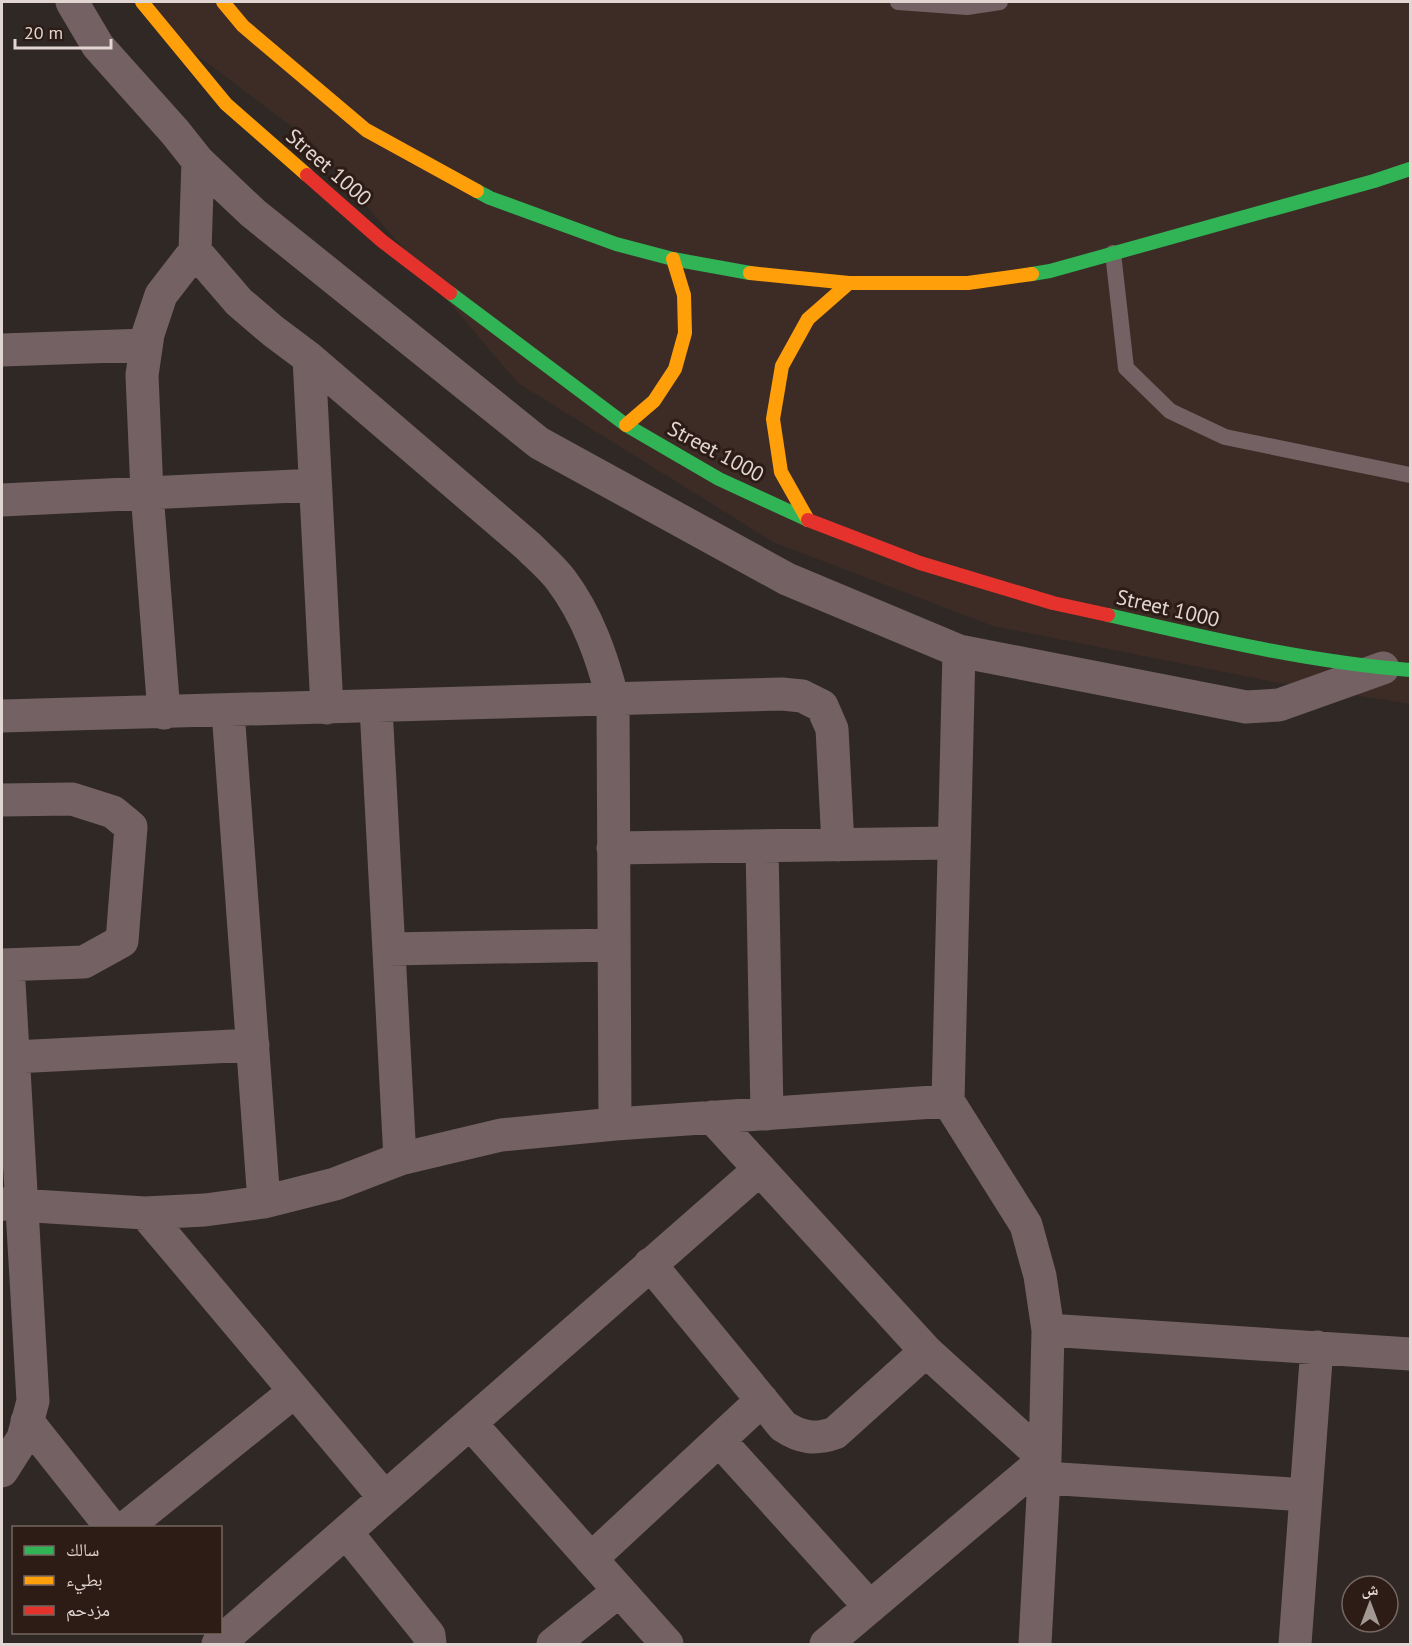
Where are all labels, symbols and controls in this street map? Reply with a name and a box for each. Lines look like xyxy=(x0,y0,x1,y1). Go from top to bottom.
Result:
scale bar xyxy=(15,12,111,50)
text: 20 m xyxy=(24,21,63,44)
street label: Street 1000 xyxy=(281,122,377,212)
street label: Street 1000 xyxy=(663,414,769,488)
street label: Street 1000 xyxy=(1114,583,1222,633)
legend xyxy=(12,1526,222,1634)
text: سالك xyxy=(66,1538,99,1561)
text: بطيء xyxy=(66,1568,103,1595)
north arrow xyxy=(1340,1574,1400,1634)
text: ش xyxy=(1362,1579,1379,1599)
text: مزدحم xyxy=(66,1598,110,1622)

